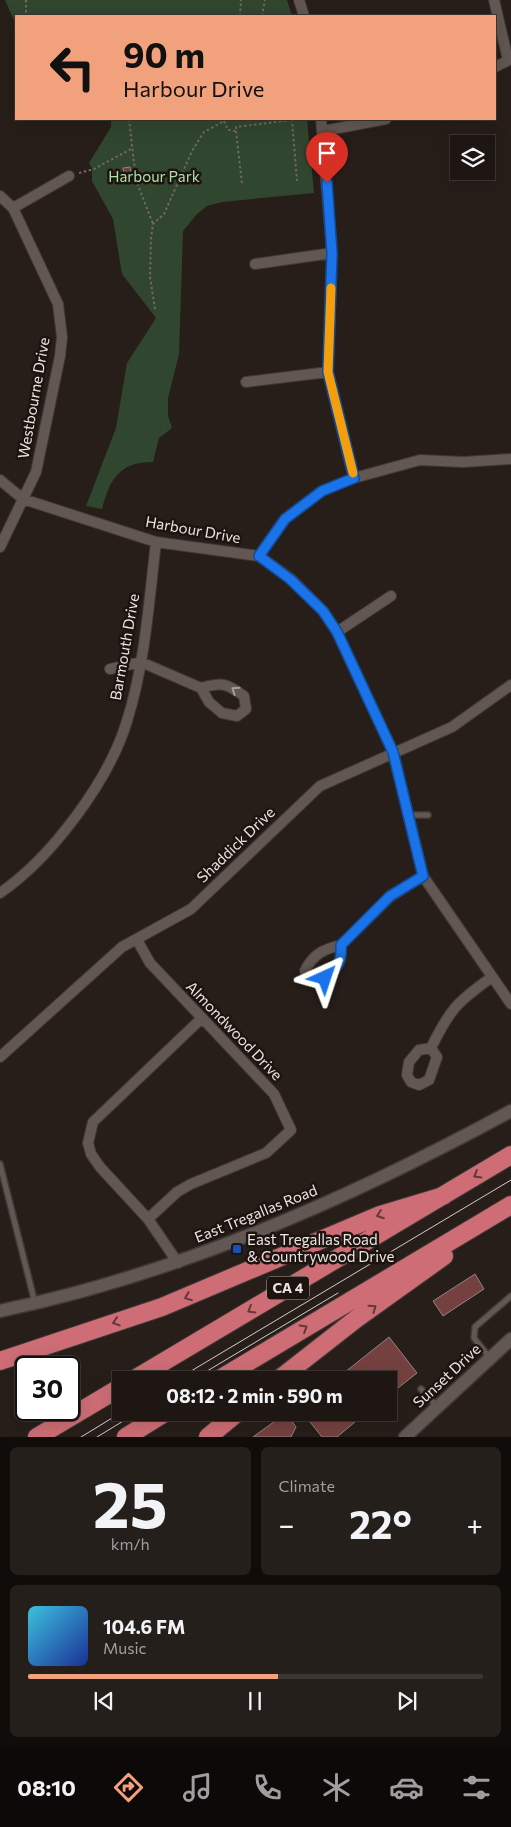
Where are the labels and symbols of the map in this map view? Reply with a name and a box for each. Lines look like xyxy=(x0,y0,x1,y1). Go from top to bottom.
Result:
pin xyxy=(306,132,348,183)
park label: Harbour Park xyxy=(108,167,200,185)
street label: Westbourne Drive xyxy=(13,336,53,460)
street label: Harbour Drive xyxy=(144,512,242,546)
street label: Barmouth Drive xyxy=(106,592,142,701)
one-way arrow xyxy=(231,687,241,696)
street label: Shaddick Drive xyxy=(193,803,278,886)
position arrow xyxy=(298,951,350,1003)
street label: Almondwood Drive xyxy=(183,977,287,1084)
one-way arrow xyxy=(474,1169,483,1179)
street label: East Tregallas Road xyxy=(192,1180,320,1246)
one-way arrow xyxy=(376,1209,385,1219)
place label: East Tregallas Road & Countrywood Drive xyxy=(247,1230,395,1265)
marker: East Tregallas Road & Countrywood Drive xyxy=(231,1243,243,1255)
road number: CA 4 xyxy=(267,1276,309,1300)
one-way arrow xyxy=(184,1291,192,1301)
one-way arrow xyxy=(247,1304,256,1314)
one-way arrow xyxy=(367,1305,377,1314)
one-way arrow xyxy=(112,1317,121,1327)
one-way arrow xyxy=(299,1324,308,1334)
street label: Sunset Drive xyxy=(409,1339,484,1411)
speed limit sign: 30 xyxy=(15,1356,80,1421)

